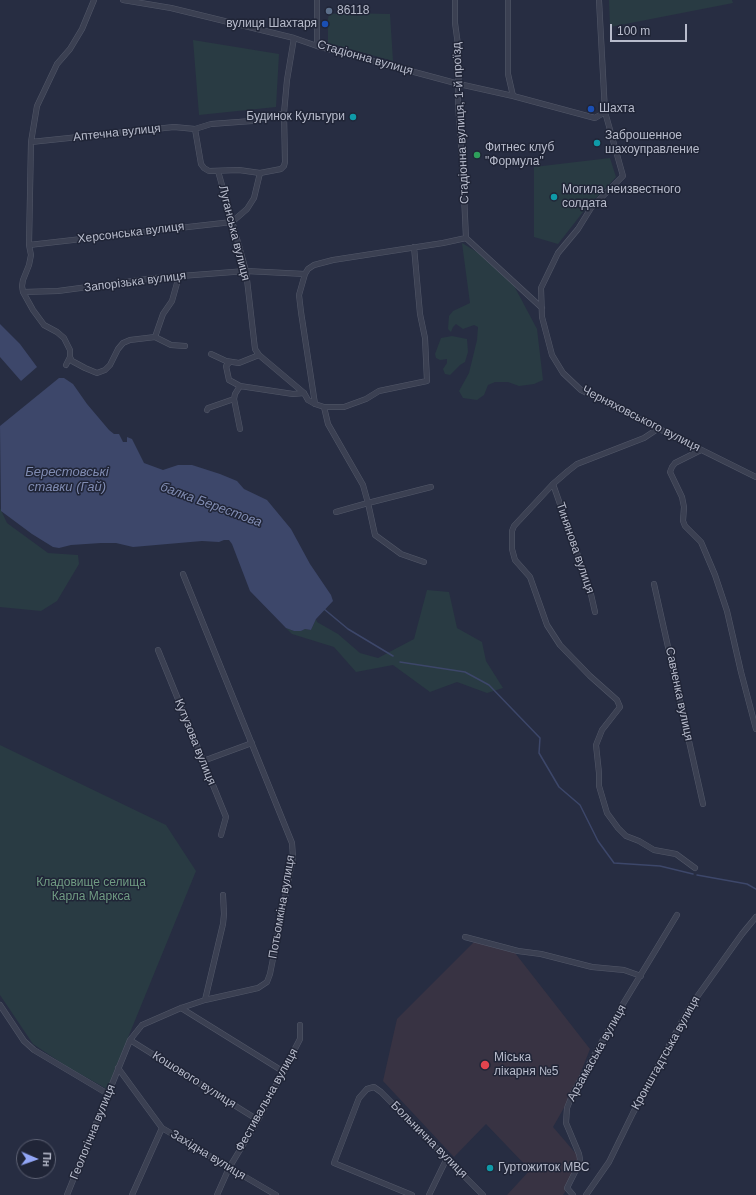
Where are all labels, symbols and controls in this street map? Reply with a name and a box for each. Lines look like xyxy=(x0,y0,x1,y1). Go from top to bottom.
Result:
place label: 86118 xyxy=(337,4,369,18)
marker: 86118 xyxy=(324,6,334,16)
scale bar xyxy=(612,16,689,42)
place label: вулиця Шахтаря xyxy=(226,17,317,31)
marker: вулиця Шахтаря xyxy=(320,19,330,29)
text: 100 m xyxy=(617,24,650,38)
street label: Стадіонна вулиця xyxy=(315,37,415,79)
street label: Стадіонна вулиця, 1-й проїзд xyxy=(450,42,472,204)
place label: Шахта xyxy=(599,102,635,116)
marker: Шахта xyxy=(586,104,596,114)
place label: Будинок Культури xyxy=(246,110,345,124)
marker: Будинок Культури xyxy=(348,112,358,122)
street label: Аптечна вулиця xyxy=(73,121,161,145)
place label: Заброшенное шахоуправление xyxy=(605,129,699,157)
marker: Заброшенное шахоуправление xyxy=(592,138,602,148)
place label: Фитнес клуб "Формула" xyxy=(485,141,554,169)
marker: Фитнес клуб "Формула" xyxy=(472,150,482,160)
place label: Могила неизвестного солдата xyxy=(562,183,681,211)
street label: Луганська вулиця xyxy=(215,184,253,282)
marker: Могила неизвестного солдата xyxy=(549,192,559,202)
street label: Херсонська вулиця xyxy=(77,219,185,247)
street label: Запорізька вулиця xyxy=(83,269,187,295)
street label: Черняховського вулиця xyxy=(580,383,702,455)
water label: Берестовські ставки (Гай) xyxy=(25,464,109,495)
water label: балка Берестова xyxy=(158,479,264,531)
street label: Тинянова вулиця xyxy=(553,501,597,595)
street label: Савченка вулиця xyxy=(662,646,696,742)
street label: Кутузова вулиця xyxy=(171,697,219,787)
street label: Потьомкіна вулиця xyxy=(266,854,298,960)
park label: Кладовище селища Карла Маркса xyxy=(36,876,146,904)
street label: Кронштадтська вулиця xyxy=(629,994,703,1112)
street label: Арзамаська вулиця xyxy=(564,1002,630,1104)
street label: Фестивальна вулиця xyxy=(233,1046,301,1154)
street label: Кошового вулиця xyxy=(150,1048,238,1112)
place label: Міська лікарня №5 xyxy=(494,1051,559,1079)
marker: Міська лікарня №5 xyxy=(479,1059,491,1071)
street label: Геологічна вулиця xyxy=(67,1082,119,1182)
street label: Больнична вулиця xyxy=(388,1099,470,1181)
street label: Західна вулиця xyxy=(168,1127,248,1183)
north arrow xyxy=(16,1139,56,1179)
text: Пн xyxy=(41,1152,53,1167)
place label: Гуртожиток МВС xyxy=(498,1161,589,1175)
marker: Гуртожиток МВС xyxy=(485,1163,495,1173)

